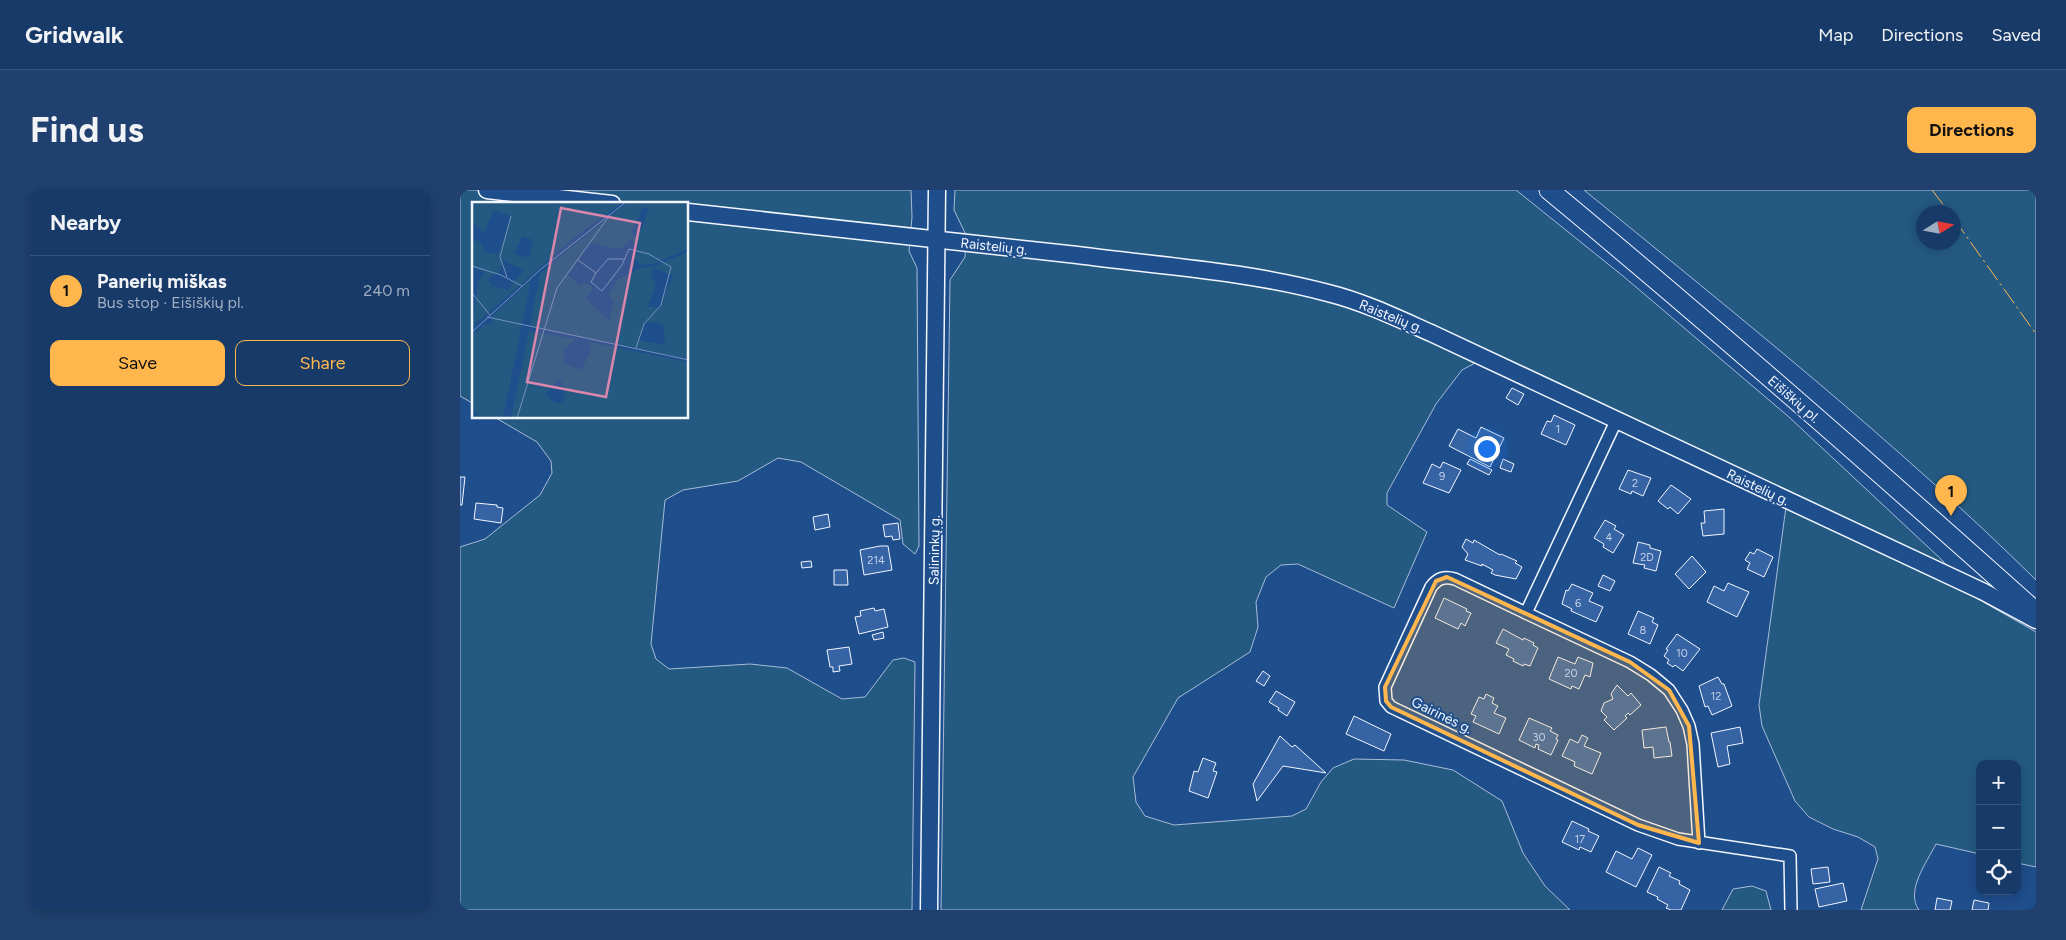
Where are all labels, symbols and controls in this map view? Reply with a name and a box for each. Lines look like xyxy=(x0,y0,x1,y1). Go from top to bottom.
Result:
text: Gridwalk xyxy=(25,20,124,49)
text: Map xyxy=(1818,24,1853,46)
text: Directions xyxy=(1881,24,1963,46)
text: Saved xyxy=(1991,24,2041,46)
button: Directions xyxy=(1907,107,2036,153)
text: Find us xyxy=(30,109,144,151)
inset map xyxy=(472,202,689,419)
north arrow xyxy=(1916,205,1961,250)
text: Nearby xyxy=(50,210,121,235)
street label: Raistelių g. xyxy=(960,235,1028,258)
text: Panerių miškas xyxy=(97,270,227,293)
text: 1 xyxy=(63,281,69,300)
text: 240 m xyxy=(363,281,410,300)
text: Bus stop · Eišiškių pl. xyxy=(97,293,244,312)
street label: Raistelių g. xyxy=(1356,296,1425,337)
button: Save xyxy=(50,340,225,386)
button: Share xyxy=(235,340,410,386)
street label: Eišiškių pl. xyxy=(1764,372,1823,427)
house number: 1 xyxy=(1556,423,1560,436)
your location xyxy=(1474,436,1500,462)
street label: Raistelių g. xyxy=(1724,466,1792,509)
house number: 9 xyxy=(1439,470,1445,483)
pin: 1 xyxy=(1935,475,1967,516)
house number: 2 xyxy=(1632,477,1638,490)
street label: Salininkų g. xyxy=(925,515,944,585)
house number: 4 xyxy=(1606,531,1613,544)
house number: 2D xyxy=(1640,551,1654,564)
house number: 214 xyxy=(867,554,885,567)
house number: 6 xyxy=(1575,597,1581,610)
house number: 8 xyxy=(1640,624,1647,637)
house number: 10 xyxy=(1676,647,1688,660)
house number: 20 xyxy=(1564,667,1578,680)
house number: 12 xyxy=(1711,690,1721,703)
street label: Gairinės g. xyxy=(1409,693,1475,738)
house number: 30 xyxy=(1532,731,1546,744)
map controls xyxy=(1976,760,2021,895)
button: + xyxy=(1976,760,2021,805)
button: − xyxy=(1976,805,2021,850)
house number: 17 xyxy=(1575,833,1585,846)
button: locate xyxy=(1976,850,2021,895)

